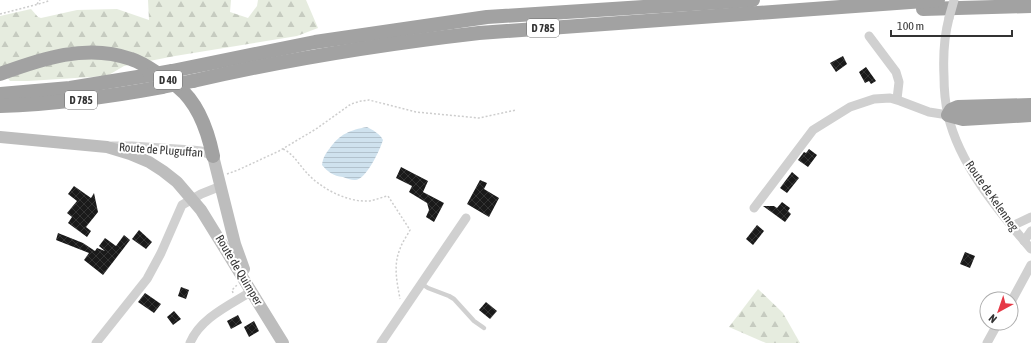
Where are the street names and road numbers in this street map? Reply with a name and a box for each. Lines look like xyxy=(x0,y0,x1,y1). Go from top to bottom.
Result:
road number: D 785 xyxy=(527,19,559,37)
road number: D 40 xyxy=(154,71,182,89)
road number: D 785 xyxy=(65,91,97,109)
street label: Route de Pluguffan xyxy=(118,140,204,160)
street label: Route de Kelenneg xyxy=(963,158,1022,234)
street label: Route de Quimper xyxy=(213,232,266,308)

